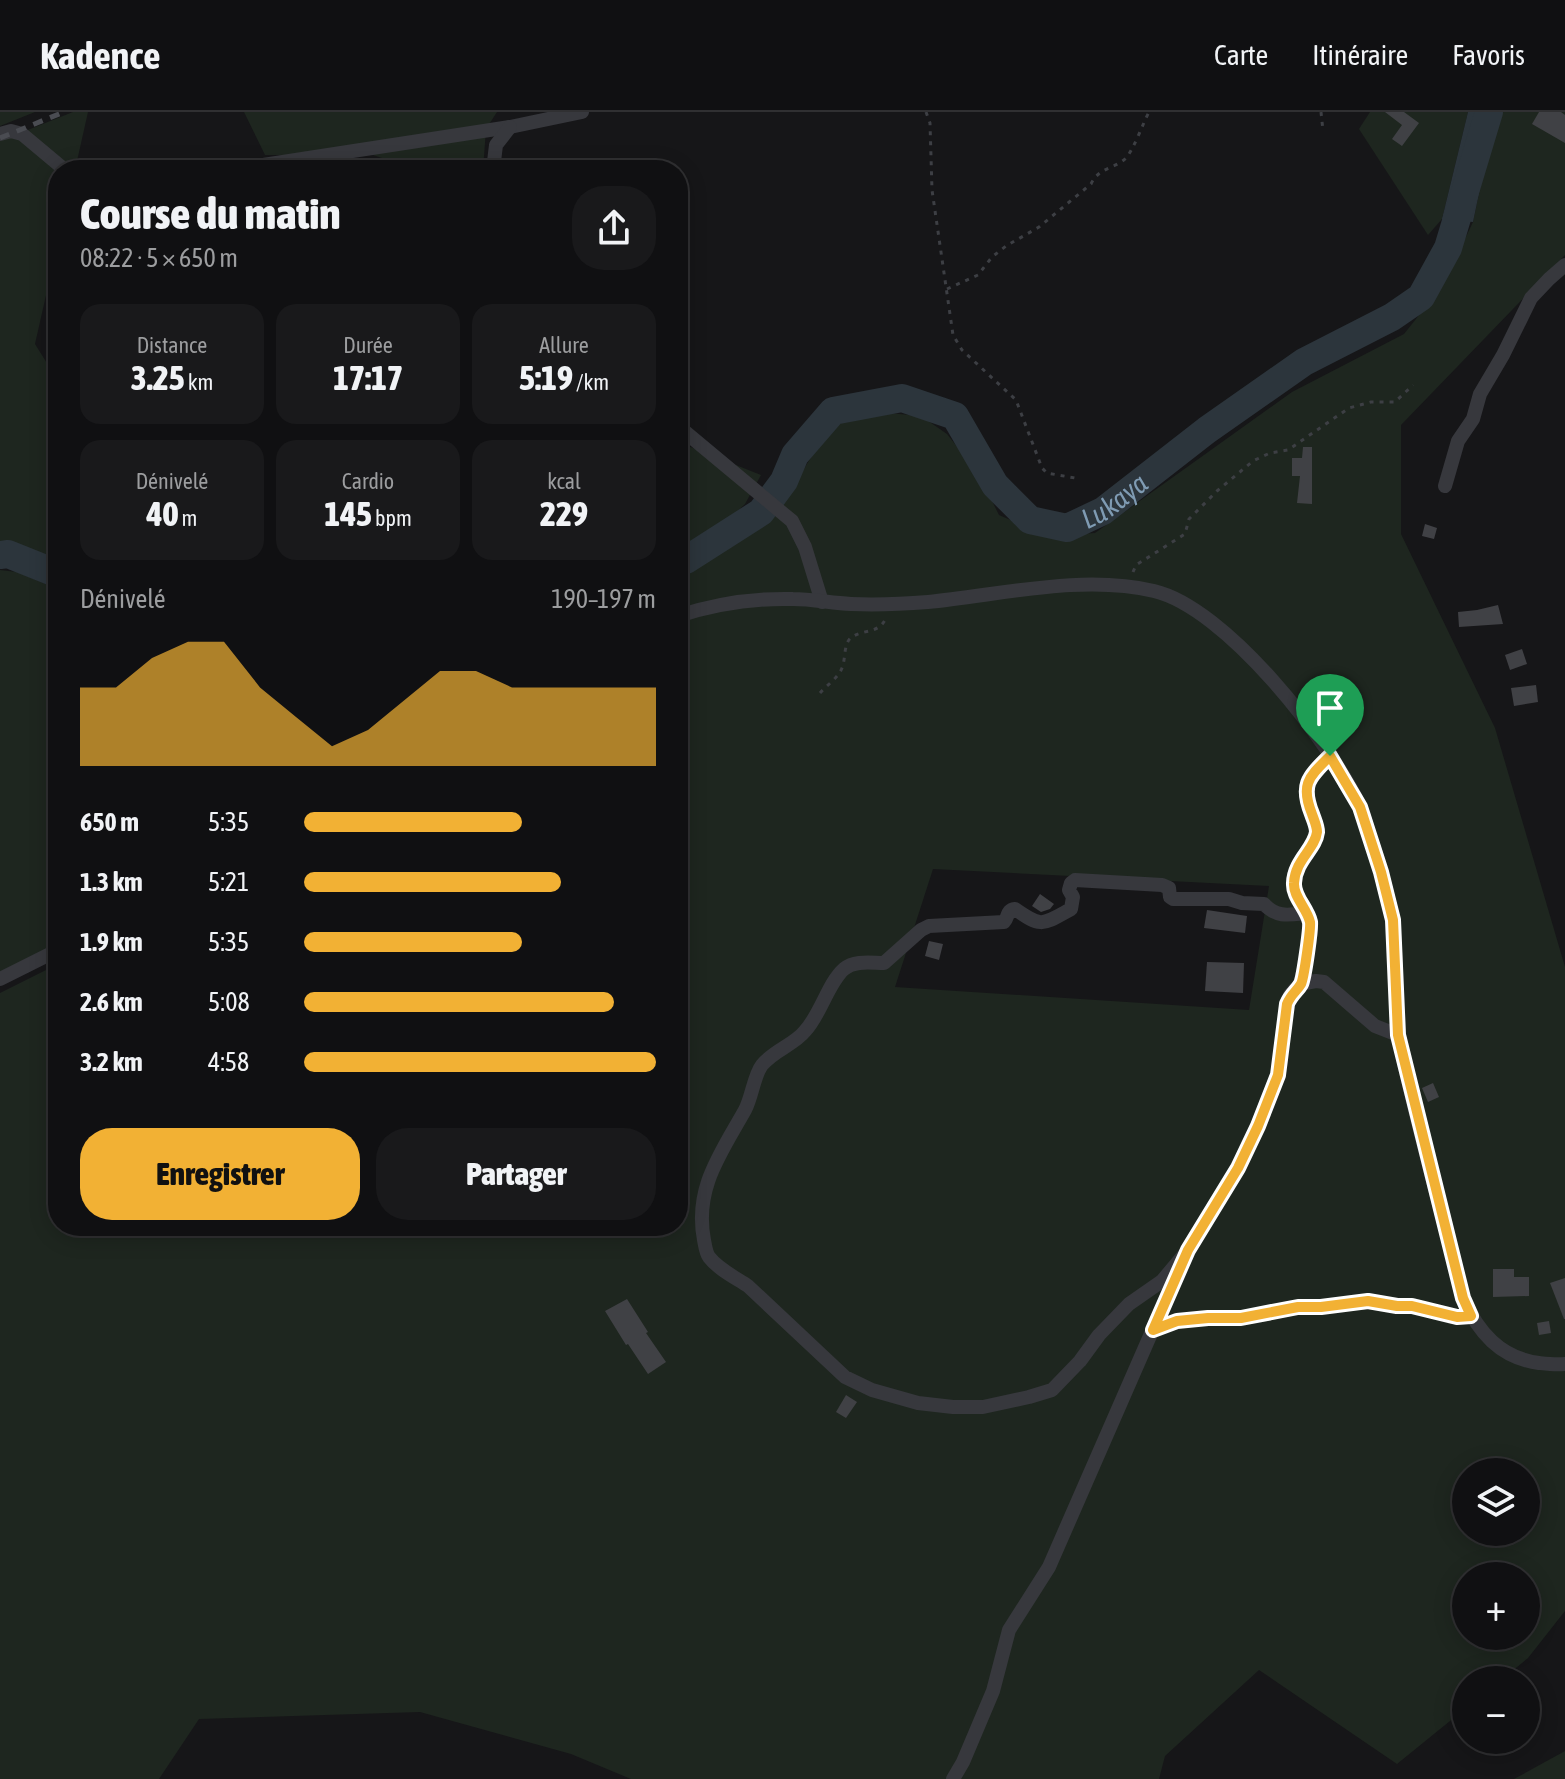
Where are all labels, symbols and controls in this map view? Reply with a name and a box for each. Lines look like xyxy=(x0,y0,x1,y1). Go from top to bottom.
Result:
text: Kadence xyxy=(40,34,161,77)
text: Carte xyxy=(1214,39,1268,71)
text: Itinéraire xyxy=(1312,39,1408,71)
text: Favoris xyxy=(1452,39,1525,71)
button: share xyxy=(572,186,656,270)
text: Course du matin xyxy=(80,188,341,238)
text: 08:22 · 5 × 650 m xyxy=(80,243,238,273)
text: Distance xyxy=(137,332,207,358)
text: Durée xyxy=(343,332,393,358)
text: Allure xyxy=(539,332,589,358)
text: 3.25 xyxy=(131,358,185,397)
text: 17:17 xyxy=(333,358,403,397)
text: 5:19 xyxy=(519,358,573,397)
text: km xyxy=(185,369,213,395)
text: /km xyxy=(573,369,609,395)
water label: Lukaya xyxy=(1076,467,1153,535)
text: Dénivelé xyxy=(136,468,208,494)
text: Cardio xyxy=(342,468,394,494)
text: kcal xyxy=(547,468,581,494)
text: 40 xyxy=(147,494,179,533)
text: 145 xyxy=(324,494,372,533)
text: 229 xyxy=(540,494,588,533)
text: m xyxy=(179,505,197,531)
text: bpm xyxy=(372,505,412,531)
text: Dénivelé xyxy=(80,584,166,614)
text: 190–197 m xyxy=(551,584,656,614)
pin xyxy=(1296,674,1364,756)
icon: arrive xyxy=(1308,686,1352,730)
text: 650 m xyxy=(80,807,139,837)
text: 5:35 xyxy=(208,807,249,837)
text: 1.3 km xyxy=(80,867,143,897)
text: 5:21 xyxy=(208,867,249,897)
text: 1.9 km xyxy=(80,927,143,957)
text: 5:35 xyxy=(208,927,249,957)
text: 2.6 km xyxy=(80,987,143,1017)
text: 5:08 xyxy=(208,987,250,1017)
text: 3.2 km xyxy=(80,1047,143,1077)
text: 4:58 xyxy=(208,1047,249,1077)
button: Enregistrer xyxy=(80,1128,360,1220)
button: Partager xyxy=(376,1128,656,1220)
map controls xyxy=(1452,1458,1540,1754)
button: layers xyxy=(1452,1458,1540,1546)
button: + xyxy=(1452,1562,1540,1650)
button: − xyxy=(1452,1666,1540,1754)

